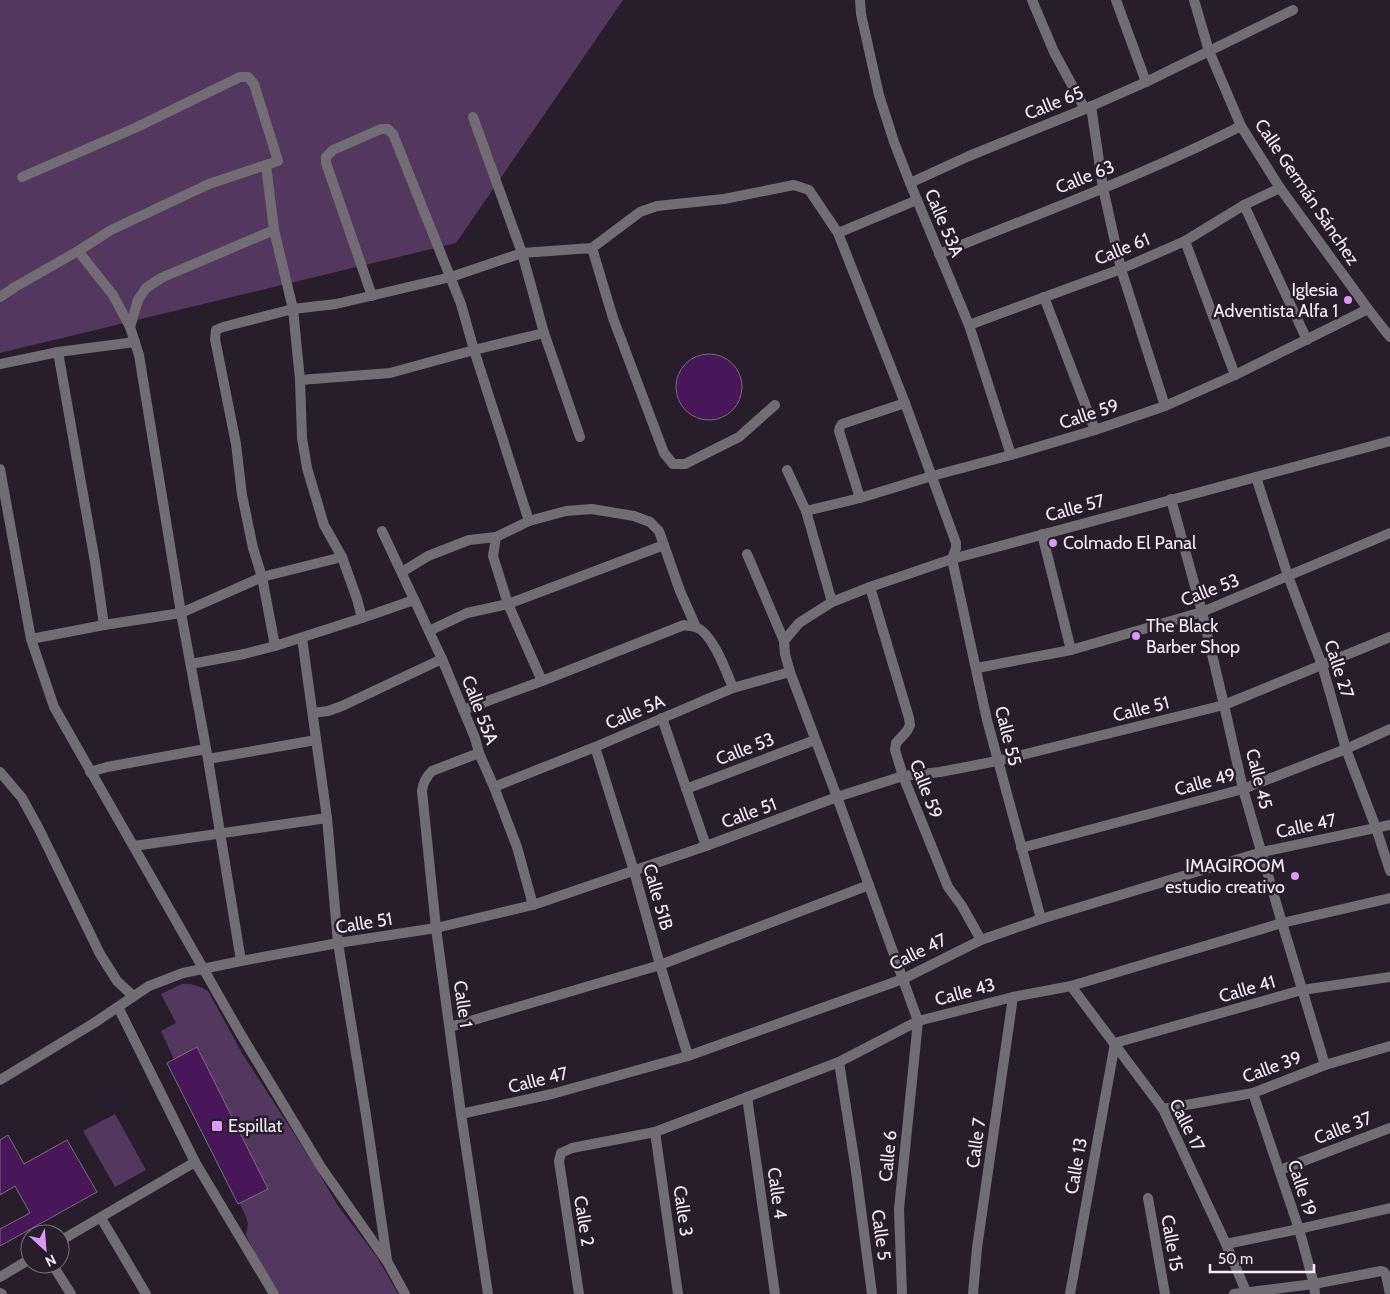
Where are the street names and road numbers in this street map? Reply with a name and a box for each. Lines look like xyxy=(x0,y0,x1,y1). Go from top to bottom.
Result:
street label: Calle 65 xyxy=(1021,81,1087,125)
street label: Calle Germán Sánchez xyxy=(1250,115,1364,270)
street label: Calle 63 xyxy=(1052,155,1118,199)
street label: Calle 53A xyxy=(920,186,968,260)
street label: Calle 61 xyxy=(1091,228,1153,270)
street label: Calle 59 xyxy=(1056,394,1122,434)
street label: Calle 57 xyxy=(1043,490,1107,526)
street label: Calle 53 xyxy=(1178,569,1242,611)
street label: Calle 27 xyxy=(1319,637,1359,701)
street label: Calle 55A xyxy=(457,672,503,748)
street label: Calle 5A xyxy=(602,690,668,734)
street label: Calle 51 xyxy=(1111,691,1171,727)
street label: Calle 55 xyxy=(990,704,1026,768)
street label: Calle 53 xyxy=(713,728,777,770)
street label: Calle 45 xyxy=(1241,746,1277,812)
street label: Calle 59 xyxy=(905,756,947,822)
street label: Calle 49 xyxy=(1172,763,1238,801)
street label: Calle 51 xyxy=(718,793,780,833)
street label: Calle 47 xyxy=(1274,809,1338,843)
street label: Calle 51B xyxy=(638,861,678,933)
street label: Calle 51 xyxy=(334,908,394,938)
street label: Calle 47 xyxy=(886,929,950,975)
street label: Calle 41 xyxy=(1216,970,1278,1008)
street label: Calle 43 xyxy=(932,973,998,1011)
street label: Calle 1 xyxy=(449,979,477,1029)
street label: Calle 39 xyxy=(1239,1046,1305,1088)
street label: Calle 47 xyxy=(506,1062,570,1098)
street label: Calle 17 xyxy=(1164,1095,1210,1155)
street label: Calle 37 xyxy=(1311,1107,1375,1149)
street label: Calle 7 xyxy=(962,1116,990,1170)
street label: Calle 6 xyxy=(874,1129,902,1183)
street label: Calle 13 xyxy=(1060,1136,1092,1196)
street label: Calle 19 xyxy=(1283,1157,1321,1219)
street label: Calle 4 xyxy=(763,1166,791,1220)
street label: Calle 3 xyxy=(669,1184,697,1238)
street label: Calle 2 xyxy=(569,1194,599,1248)
street label: Calle 5 xyxy=(867,1208,895,1262)
street label: Calle 15 xyxy=(1156,1213,1188,1273)

